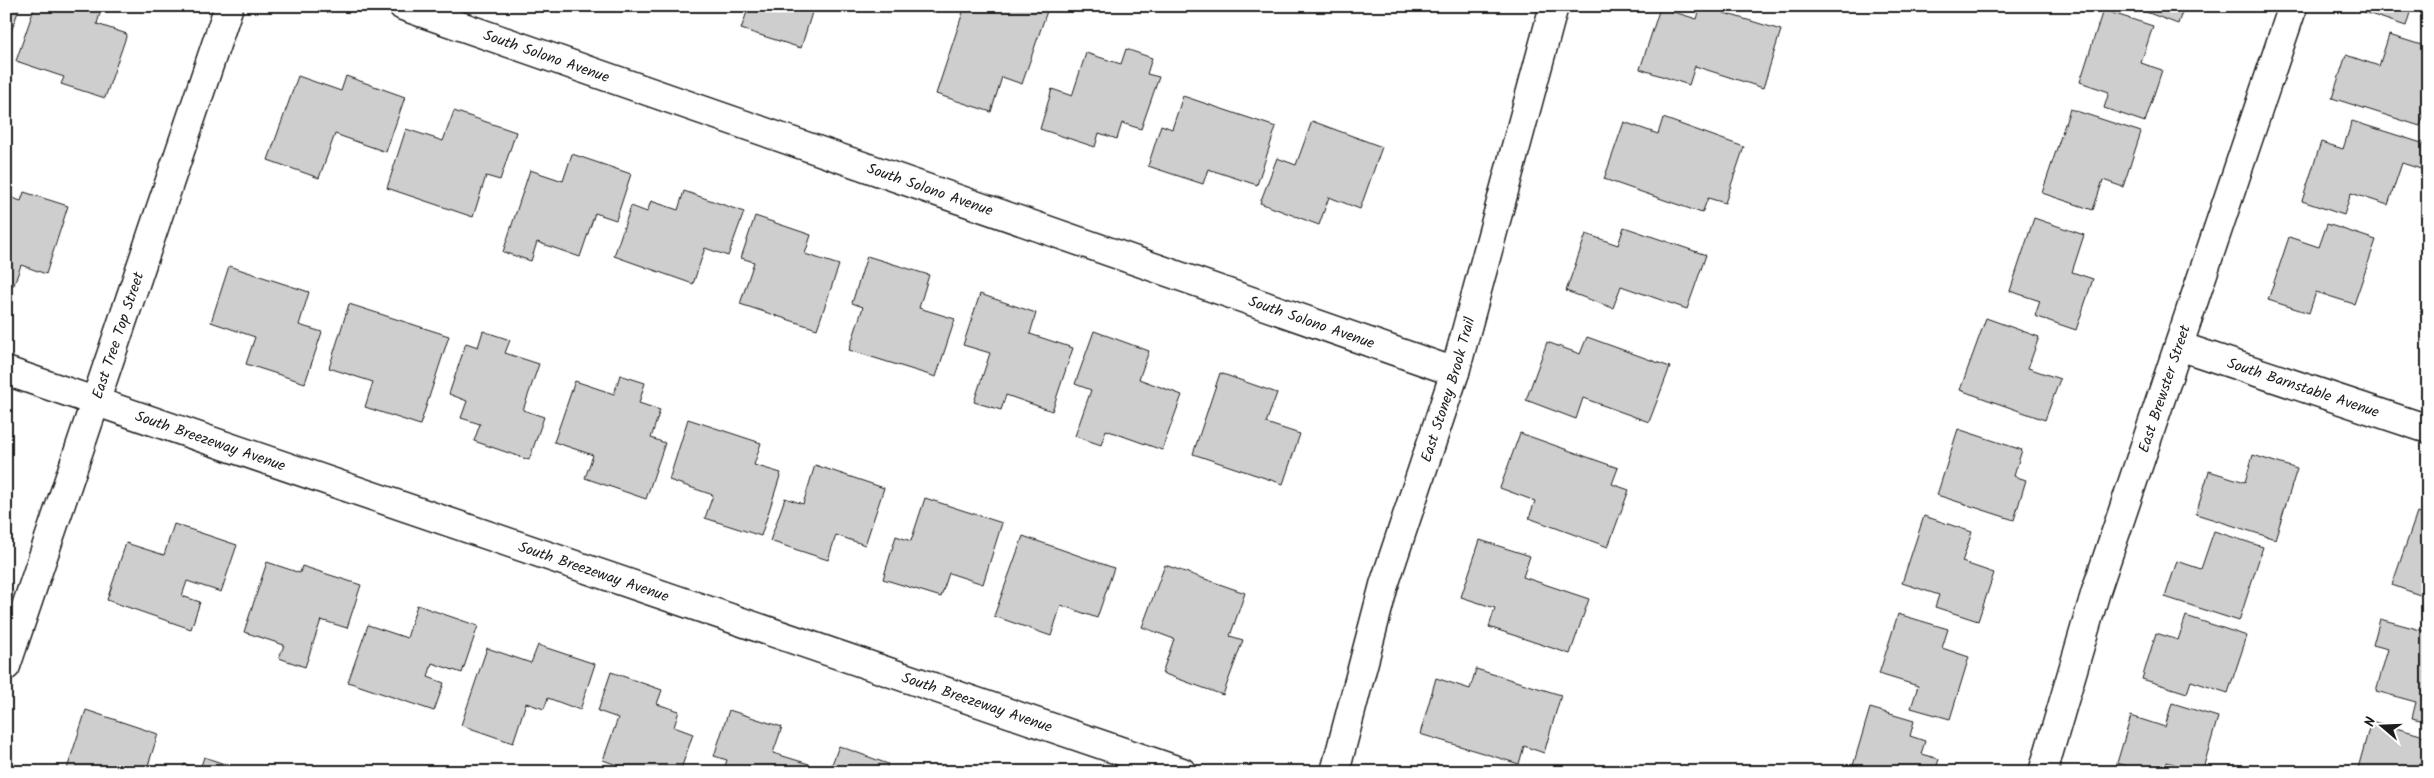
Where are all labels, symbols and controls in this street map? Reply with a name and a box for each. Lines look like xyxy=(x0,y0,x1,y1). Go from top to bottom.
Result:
street label: South Solono Avenue xyxy=(480,24,613,90)
street label: South Solono Avenue xyxy=(863,157,996,223)
street label: East Tree Top Street xyxy=(86,269,151,402)
street label: South Solono Avenue xyxy=(1245,290,1378,356)
street label: East Stoney Brook Trail xyxy=(1415,314,1482,466)
street label: East Brewster Street xyxy=(2132,322,2198,456)
street label: South Barnstable Avenue xyxy=(2224,352,2383,425)
street label: South Breezeway Avenue xyxy=(132,405,289,479)
street label: South Breezeway Avenue xyxy=(515,536,672,609)
street label: South Breezeway Avenue xyxy=(898,666,1056,740)
north arrow xyxy=(2356,700,2406,750)
text: N xyxy=(2359,714,2383,730)

